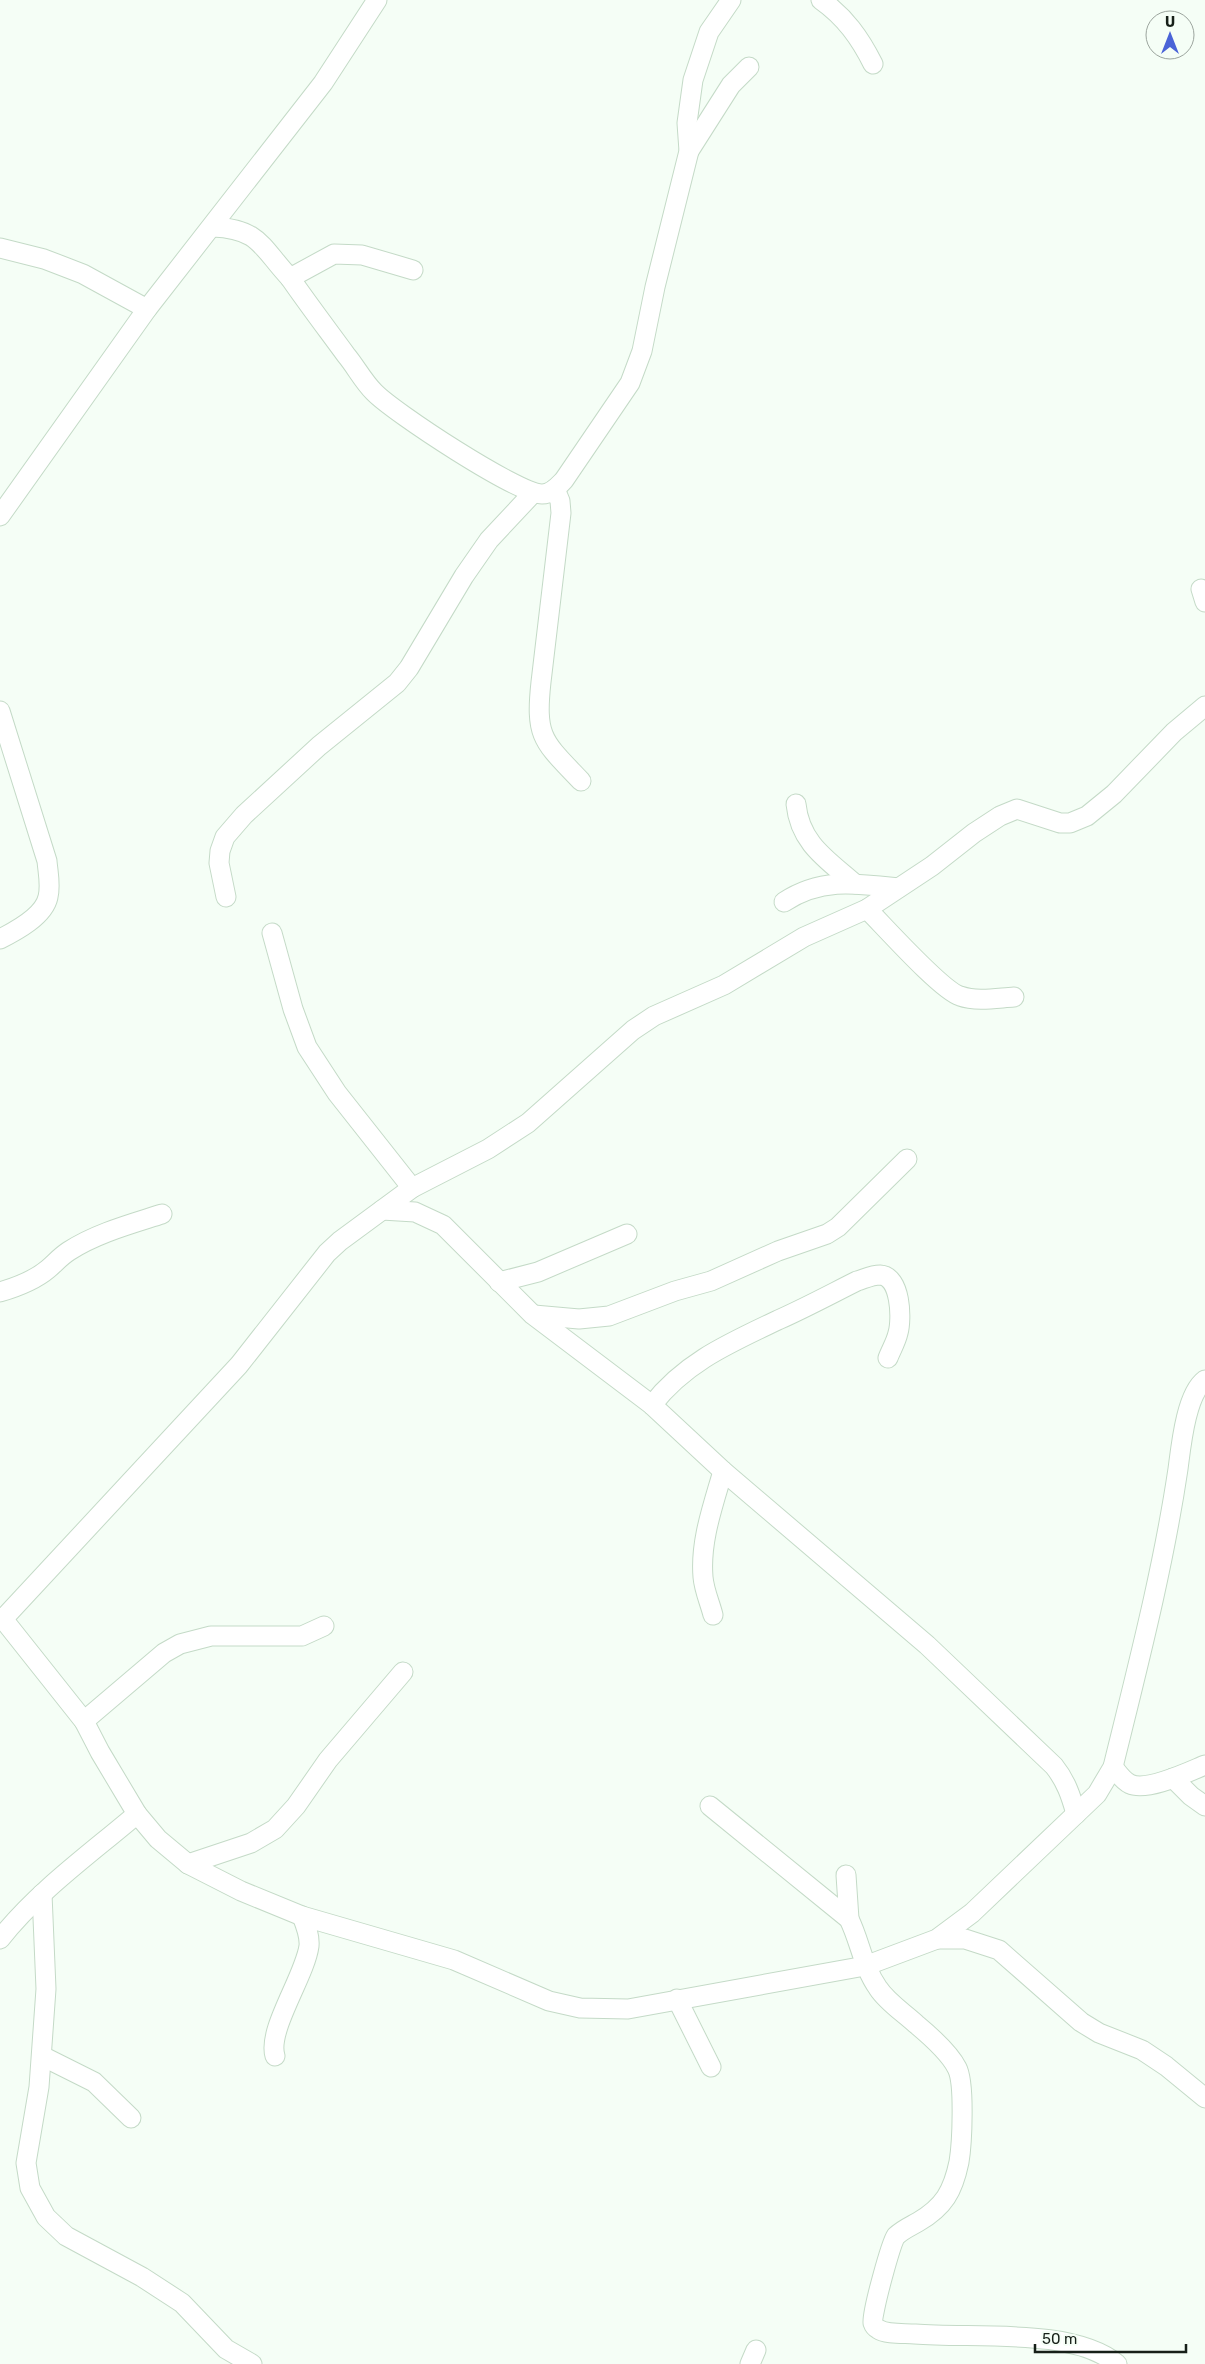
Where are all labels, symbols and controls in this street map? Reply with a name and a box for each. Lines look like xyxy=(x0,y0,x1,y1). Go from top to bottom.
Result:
north arrow xyxy=(1145,10,1195,60)
text: U xyxy=(1165,14,1175,31)
scale bar xyxy=(1035,2322,1186,2354)
text: 50 m xyxy=(1042,2330,1077,2348)

